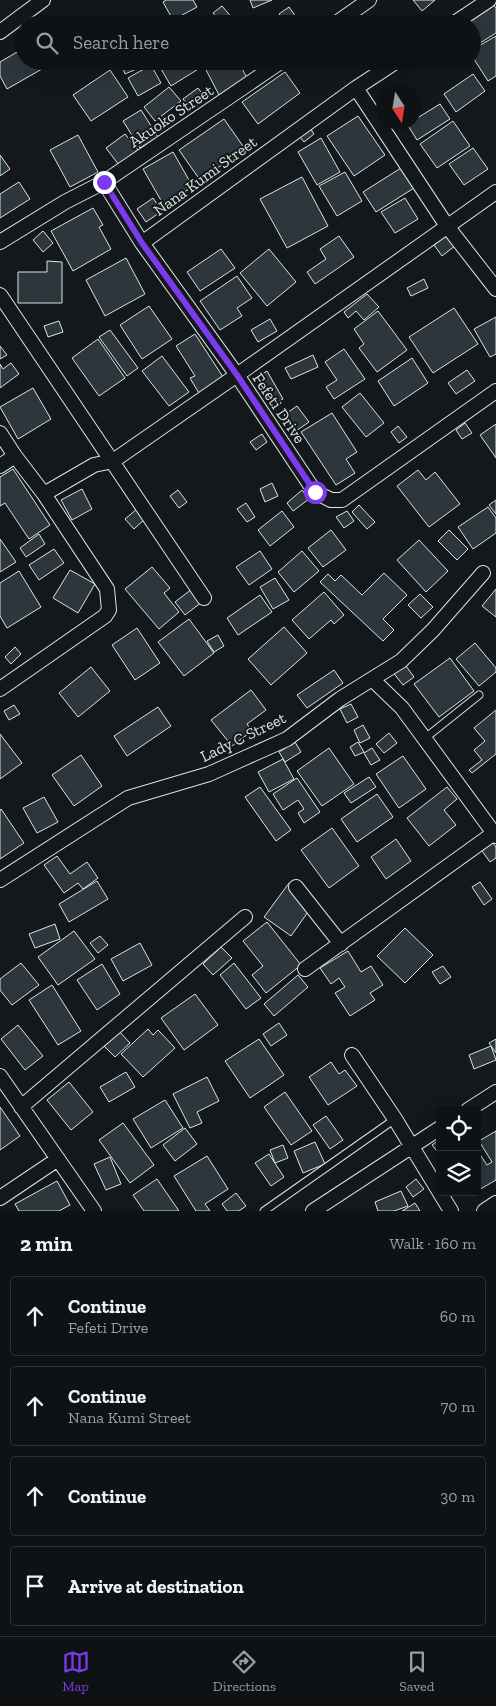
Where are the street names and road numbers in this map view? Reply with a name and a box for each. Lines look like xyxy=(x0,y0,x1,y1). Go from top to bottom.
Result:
street label: Akuoko Street xyxy=(125,81,217,151)
street label: Nana Kumi Street xyxy=(150,132,260,220)
street label: Fefeti Drive xyxy=(249,369,309,447)
street label: Lady C Street xyxy=(197,708,289,766)

